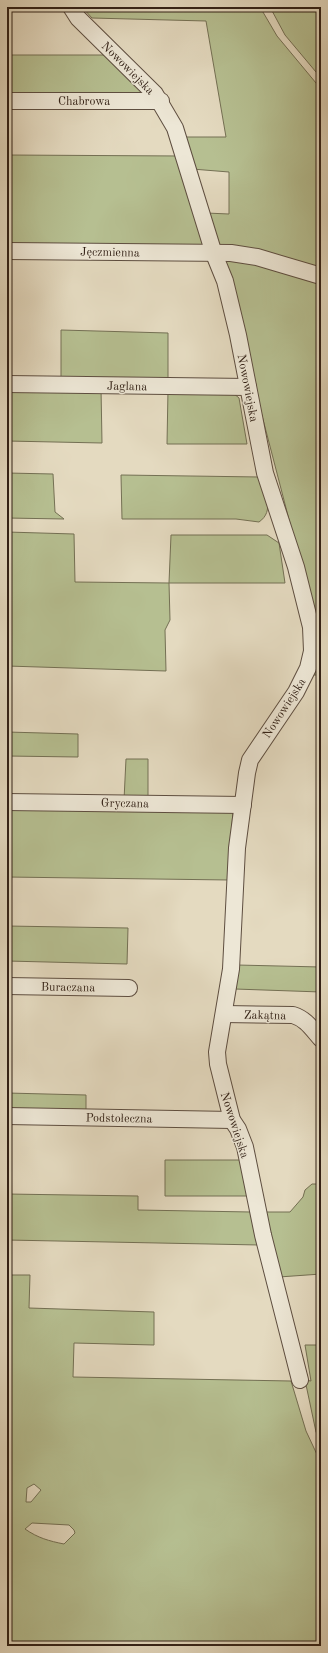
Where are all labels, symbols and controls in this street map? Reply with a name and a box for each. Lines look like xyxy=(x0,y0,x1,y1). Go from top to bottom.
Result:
street label: Nowowiejska xyxy=(99,40,156,97)
street label: Chabrowa xyxy=(58,96,110,108)
street label: Jęczmienna xyxy=(80,246,140,260)
street label: Nowowiejska xyxy=(235,353,259,423)
street label: Jaglana xyxy=(107,381,147,393)
street label: Nowowiejska xyxy=(261,676,309,741)
street label: Gryczana xyxy=(101,798,149,810)
street label: Buraczana xyxy=(41,982,95,994)
street label: Zakątna xyxy=(244,1010,286,1022)
street label: Nowowiejska xyxy=(218,1091,250,1160)
street label: Podstołeczna xyxy=(85,1112,153,1126)

